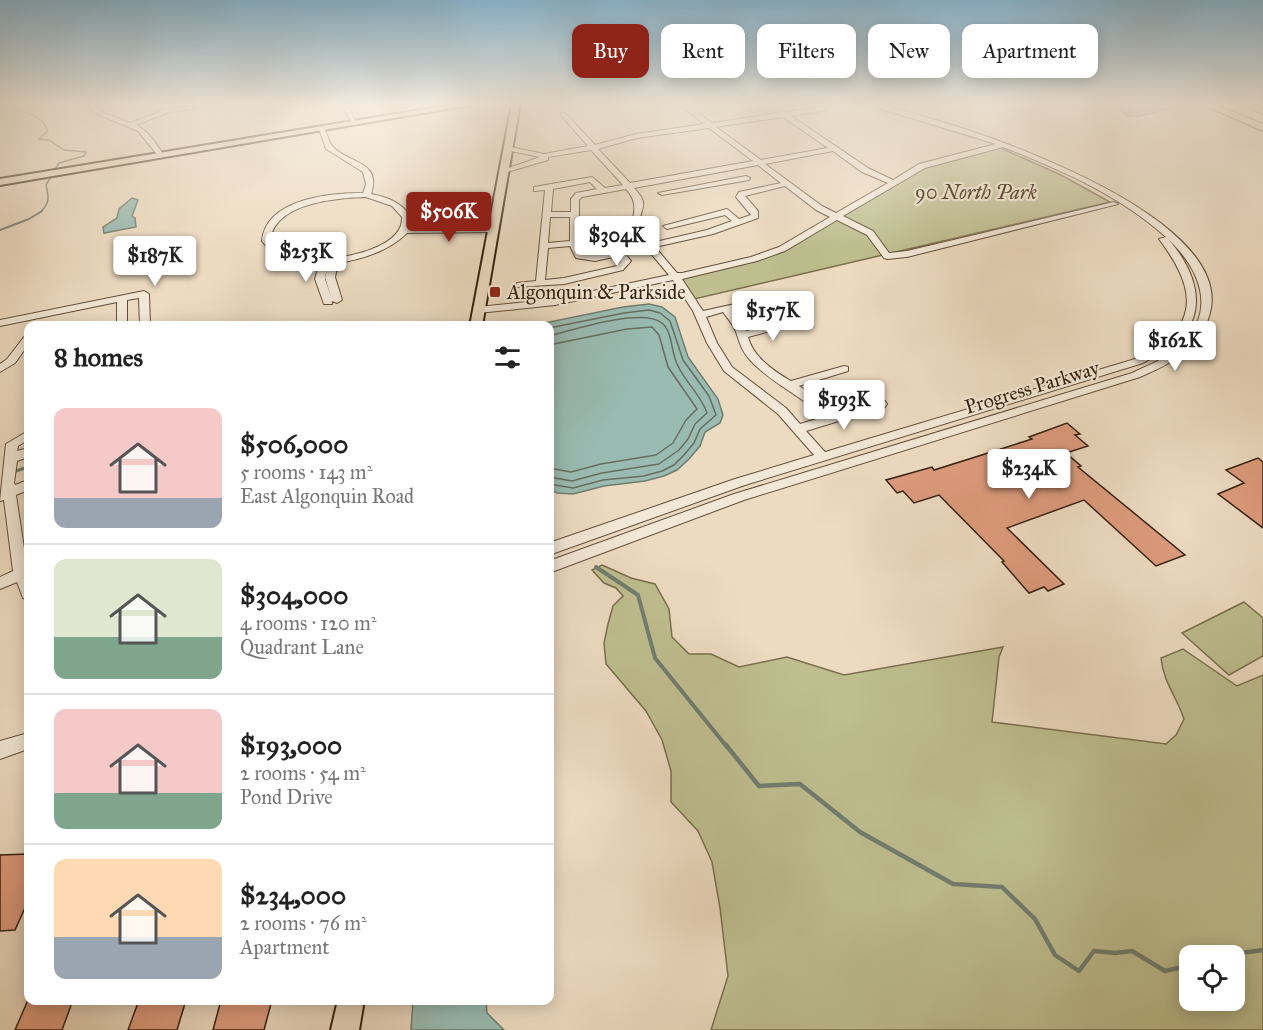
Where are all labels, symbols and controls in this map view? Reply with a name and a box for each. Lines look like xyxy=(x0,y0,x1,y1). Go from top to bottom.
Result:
chip: Buy xyxy=(572,24,649,78)
chip: Rent xyxy=(661,24,745,78)
chip: Filters xyxy=(757,24,856,78)
chip: New xyxy=(868,24,950,78)
chip: Apartment xyxy=(962,24,1098,78)
park label: 90 North Park xyxy=(915,180,1037,204)
pin: $506K xyxy=(407,192,491,243)
text: $506K xyxy=(420,199,478,223)
pin: $304K xyxy=(575,216,659,267)
text: $304K xyxy=(589,223,645,247)
pin: $253K xyxy=(264,232,348,283)
pin: $187K xyxy=(113,236,197,287)
text: $253K xyxy=(279,239,333,263)
text: $187K xyxy=(127,243,183,267)
place label: Algonquin & Parkside xyxy=(506,280,686,305)
marker: Algonquin & Parkside xyxy=(488,285,502,299)
pin: $157K xyxy=(731,291,815,342)
text: $157K xyxy=(746,298,800,322)
pin: $162K xyxy=(1133,321,1217,372)
text: $162K xyxy=(1148,328,1202,352)
text: 8 homes xyxy=(54,341,143,373)
icon: filters xyxy=(491,341,524,374)
street label: Progress Parkway xyxy=(962,355,1103,420)
pin: $193K xyxy=(802,380,886,431)
text: $193K xyxy=(818,387,870,411)
text: $506,000 xyxy=(240,428,348,460)
icon: home xyxy=(102,432,174,504)
pin: $234K xyxy=(987,449,1071,500)
text: $234K xyxy=(1001,456,1057,480)
text: 5 rooms · 143 m² xyxy=(240,460,372,484)
text: East Algonquin Road xyxy=(240,484,414,508)
text: $304,000 xyxy=(240,579,348,611)
icon: home xyxy=(102,583,174,655)
text: 4 rooms · 120 m² xyxy=(240,611,377,635)
text: Quadrant Lane xyxy=(240,635,364,659)
text: $193,000 xyxy=(240,729,342,761)
icon: home xyxy=(102,733,174,805)
text: 2 rooms · 54 m² xyxy=(240,761,366,785)
text: Pond Drive xyxy=(240,785,333,809)
text: $234,000 xyxy=(240,879,346,911)
icon: home xyxy=(102,883,174,955)
text: 2 rooms · 76 m² xyxy=(240,911,367,935)
text: Apartment xyxy=(240,935,329,959)
map controls xyxy=(1179,945,1245,1011)
button: locate xyxy=(1179,945,1245,1011)

